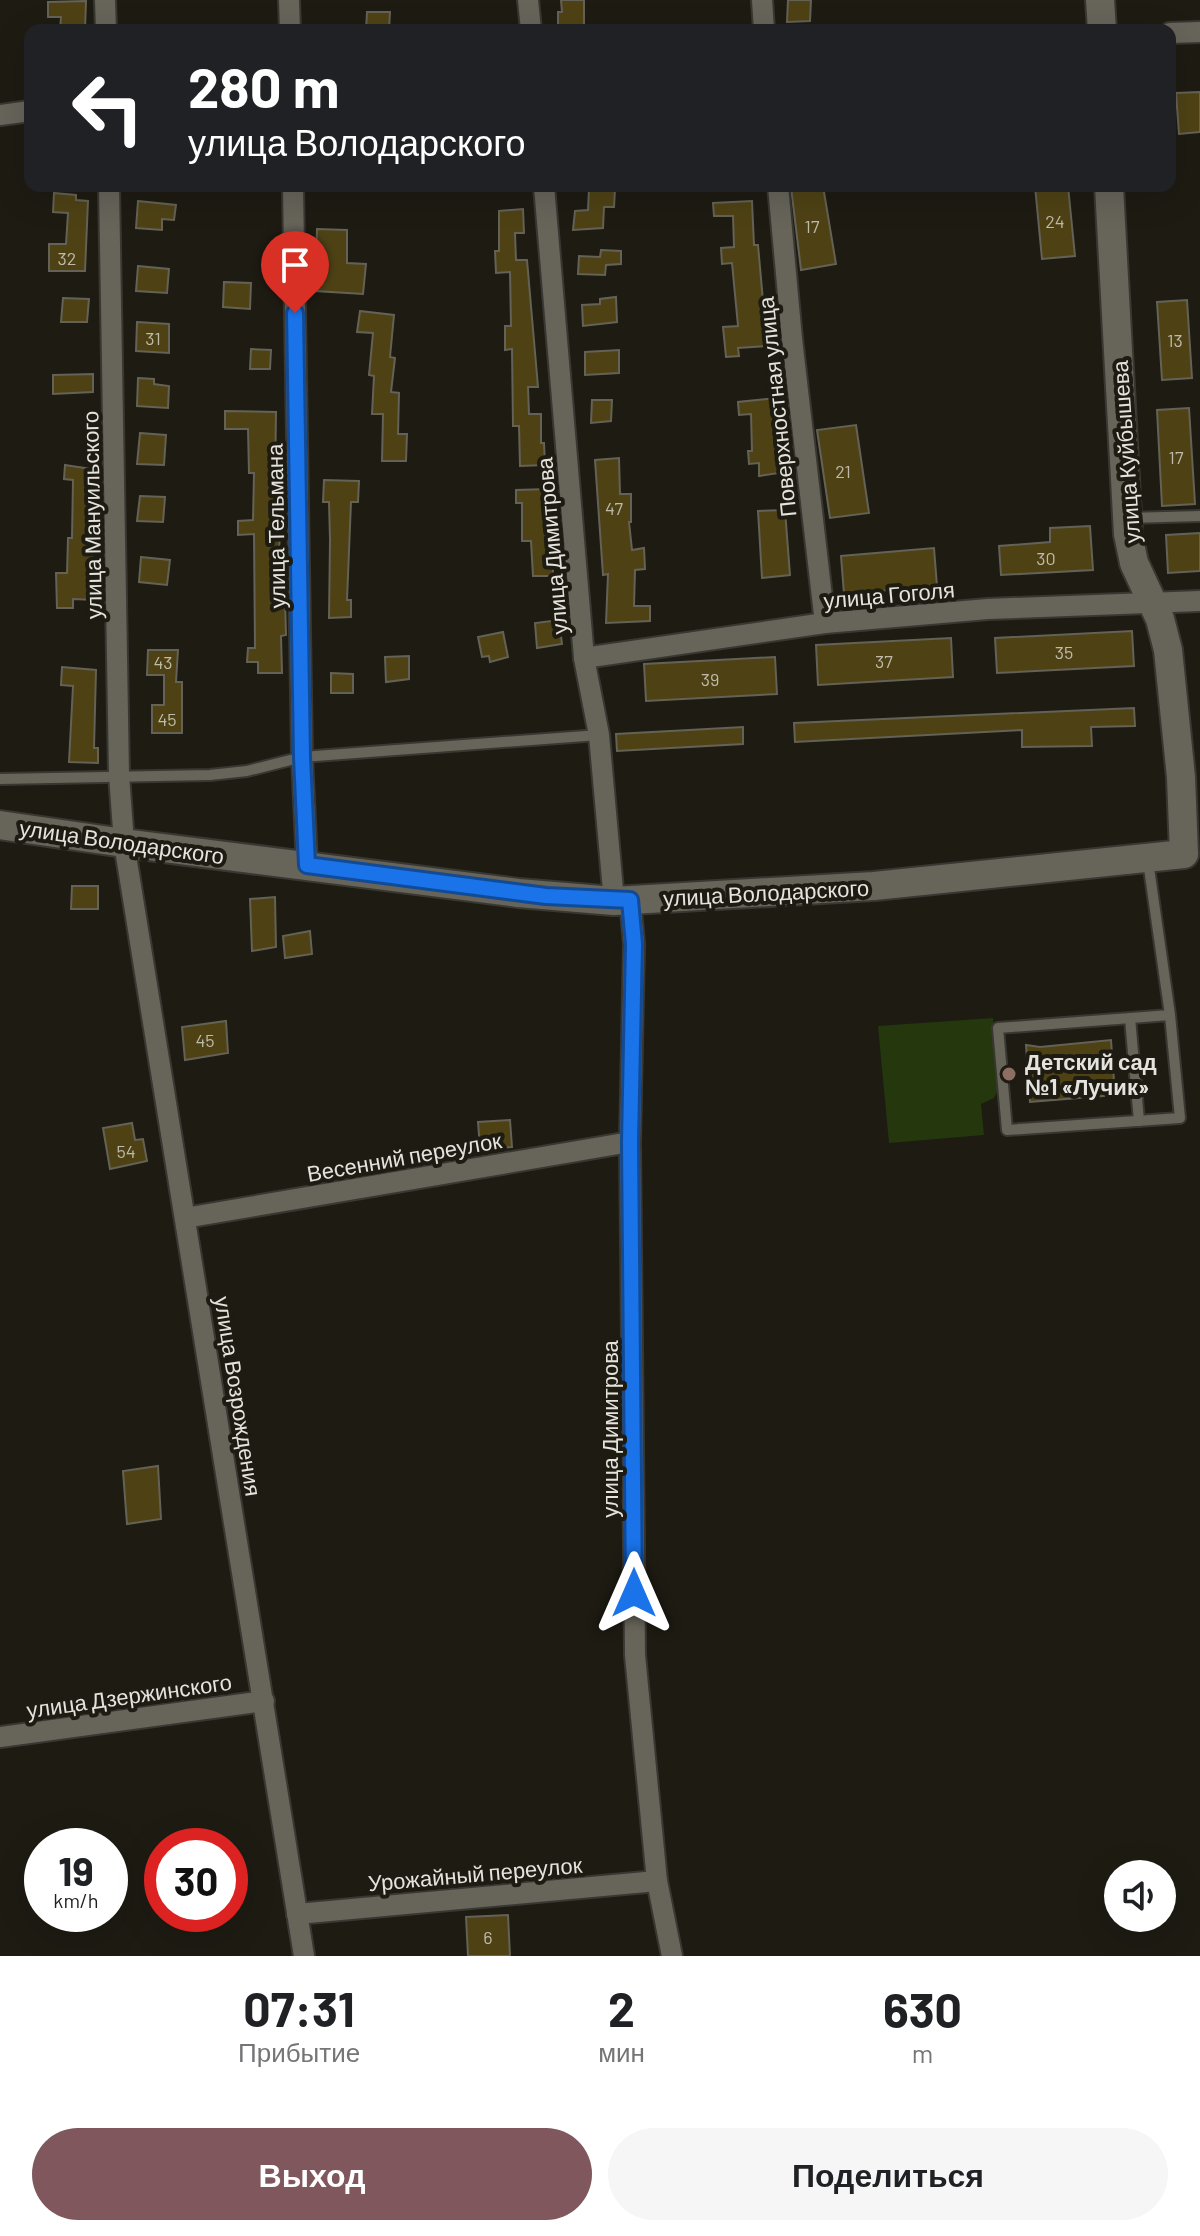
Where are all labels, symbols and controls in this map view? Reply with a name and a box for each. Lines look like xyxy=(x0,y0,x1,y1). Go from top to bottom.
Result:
text: 280 m xyxy=(188,52,340,119)
icon: left xyxy=(56,56,160,160)
text: улица Володарского xyxy=(188,120,526,163)
house number: 24 xyxy=(1045,210,1065,232)
house number: 17 xyxy=(805,215,820,237)
pin xyxy=(261,231,329,313)
icon: arrive xyxy=(273,243,317,287)
house number: 32 xyxy=(58,247,76,269)
street label: Поверхностная улица xyxy=(751,295,801,518)
house number: 31 xyxy=(145,327,161,349)
house number: 13 xyxy=(1167,329,1183,351)
street label: улица Куйбышева xyxy=(1106,359,1145,544)
street label: улица Мануильского xyxy=(76,411,107,619)
street label: улица Тельмана xyxy=(261,443,290,609)
house number: 17 xyxy=(1169,446,1184,468)
street label: улица Димитрова xyxy=(530,456,573,636)
house number: 21 xyxy=(835,460,851,482)
house number: 47 xyxy=(605,497,623,519)
house number: 30 xyxy=(1036,547,1056,569)
street label: улица Гоголя xyxy=(822,575,956,614)
house number: 35 xyxy=(1055,641,1073,663)
house number: 37 xyxy=(875,650,893,672)
house number: 43 xyxy=(153,651,173,673)
house number: 39 xyxy=(701,668,719,690)
house number: 45 xyxy=(157,708,177,730)
street label: улица Володарского xyxy=(18,814,226,869)
street label: улица Володарского xyxy=(662,874,870,911)
house number: 45 xyxy=(195,1029,215,1051)
place label: Детский сад №1 «Лучик» xyxy=(1025,1048,1157,1100)
marker: Детский сад №1 «Лучик» xyxy=(1000,1065,1018,1083)
street label: Весенний переулок xyxy=(305,1126,504,1187)
house number: 54 xyxy=(116,1140,136,1162)
street label: улица Возрождения xyxy=(209,1294,268,1498)
street label: улица Димитрова xyxy=(596,1339,623,1518)
position arrow xyxy=(592,1551,676,1635)
street label: улица Дзержинского xyxy=(25,1668,233,1723)
speed limit sign: 30 xyxy=(144,1828,248,1932)
text: 19 xyxy=(58,1846,94,1894)
street label: Урожайный переулок xyxy=(367,1851,584,1896)
map controls xyxy=(1104,1860,1176,1932)
button: sound xyxy=(1104,1860,1176,1932)
text: km/h xyxy=(53,1888,99,1912)
house number: 6 xyxy=(483,1926,493,1948)
text: 07:31 xyxy=(243,1979,355,2037)
text: 2 xyxy=(608,1979,635,2037)
text: 630 xyxy=(883,1980,962,2038)
text: Прибытие xyxy=(238,2036,360,2067)
text: мин xyxy=(598,2036,645,2067)
text: m xyxy=(912,2037,933,2068)
button: Выход xyxy=(32,2128,592,2220)
button: Поделиться xyxy=(608,2128,1168,2220)

